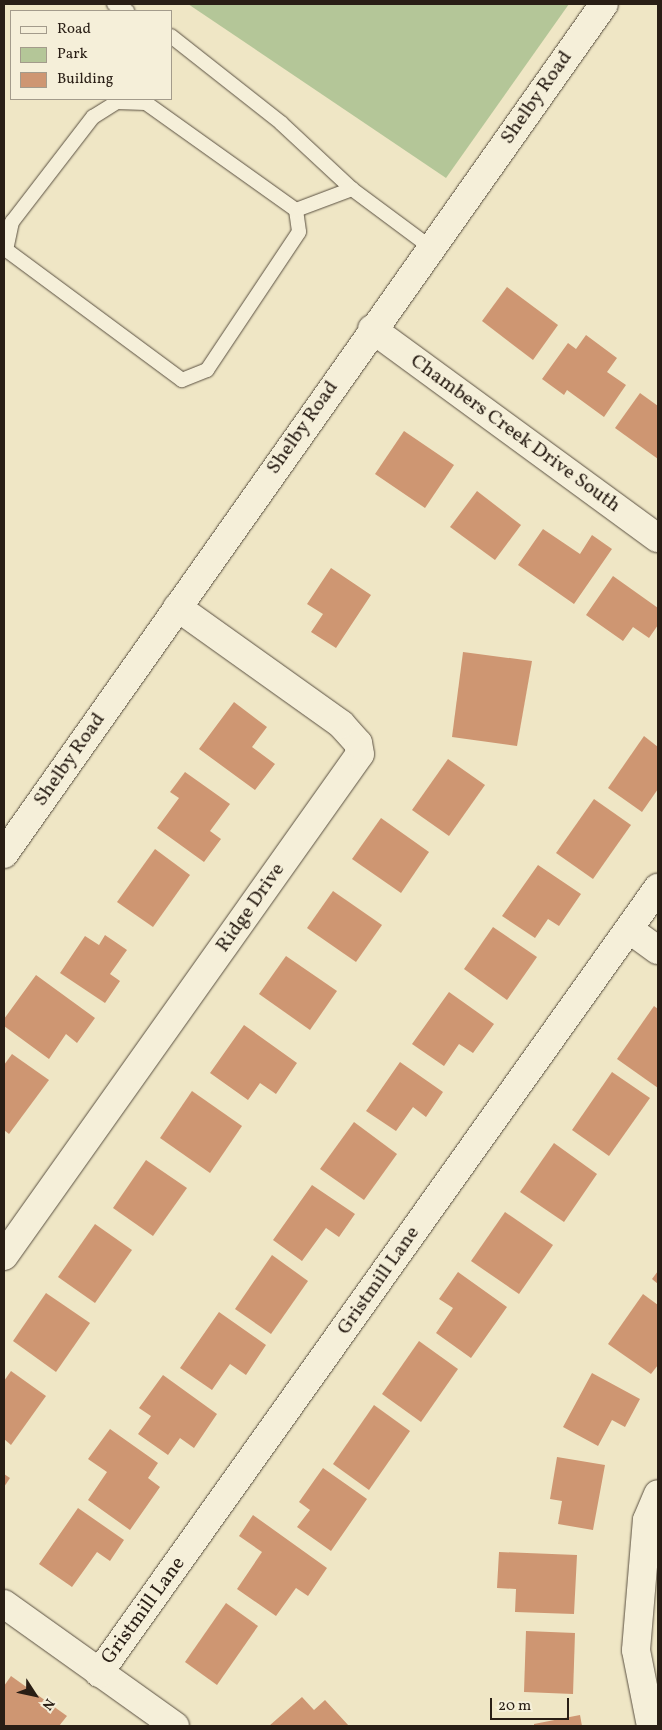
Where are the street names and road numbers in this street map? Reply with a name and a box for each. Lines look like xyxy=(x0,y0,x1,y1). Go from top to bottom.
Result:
street label: Shelby Road xyxy=(496,46,578,150)
street label: Chambers Creek Drive South xyxy=(405,350,625,518)
street label: Shelby Road xyxy=(262,376,344,480)
street label: Shelby Road xyxy=(29,708,111,812)
street label: Ridge Drive xyxy=(211,859,291,957)
street label: Gristmill Lane xyxy=(333,1222,425,1340)
street label: Gristmill Lane xyxy=(97,1553,191,1669)

